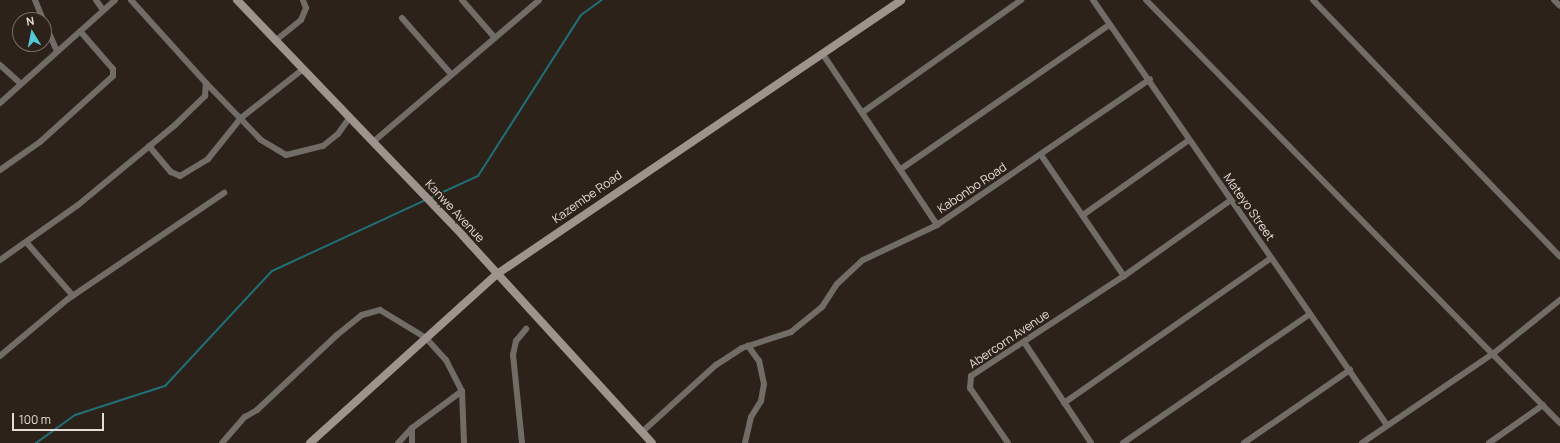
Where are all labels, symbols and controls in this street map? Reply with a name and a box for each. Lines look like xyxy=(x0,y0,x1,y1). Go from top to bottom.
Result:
north arrow xyxy=(12,12,52,52)
text: N xyxy=(25,13,35,29)
street label: Kabonbo Road xyxy=(935,160,1009,216)
street label: Kazembe Road xyxy=(549,168,625,226)
street label: Mateyo Street xyxy=(1220,170,1278,244)
street label: Kanwe Avenue xyxy=(422,177,488,245)
street label: Abercorn Avenue xyxy=(966,307,1052,371)
scale bar xyxy=(14,405,106,431)
text: 100 m xyxy=(19,411,51,428)

